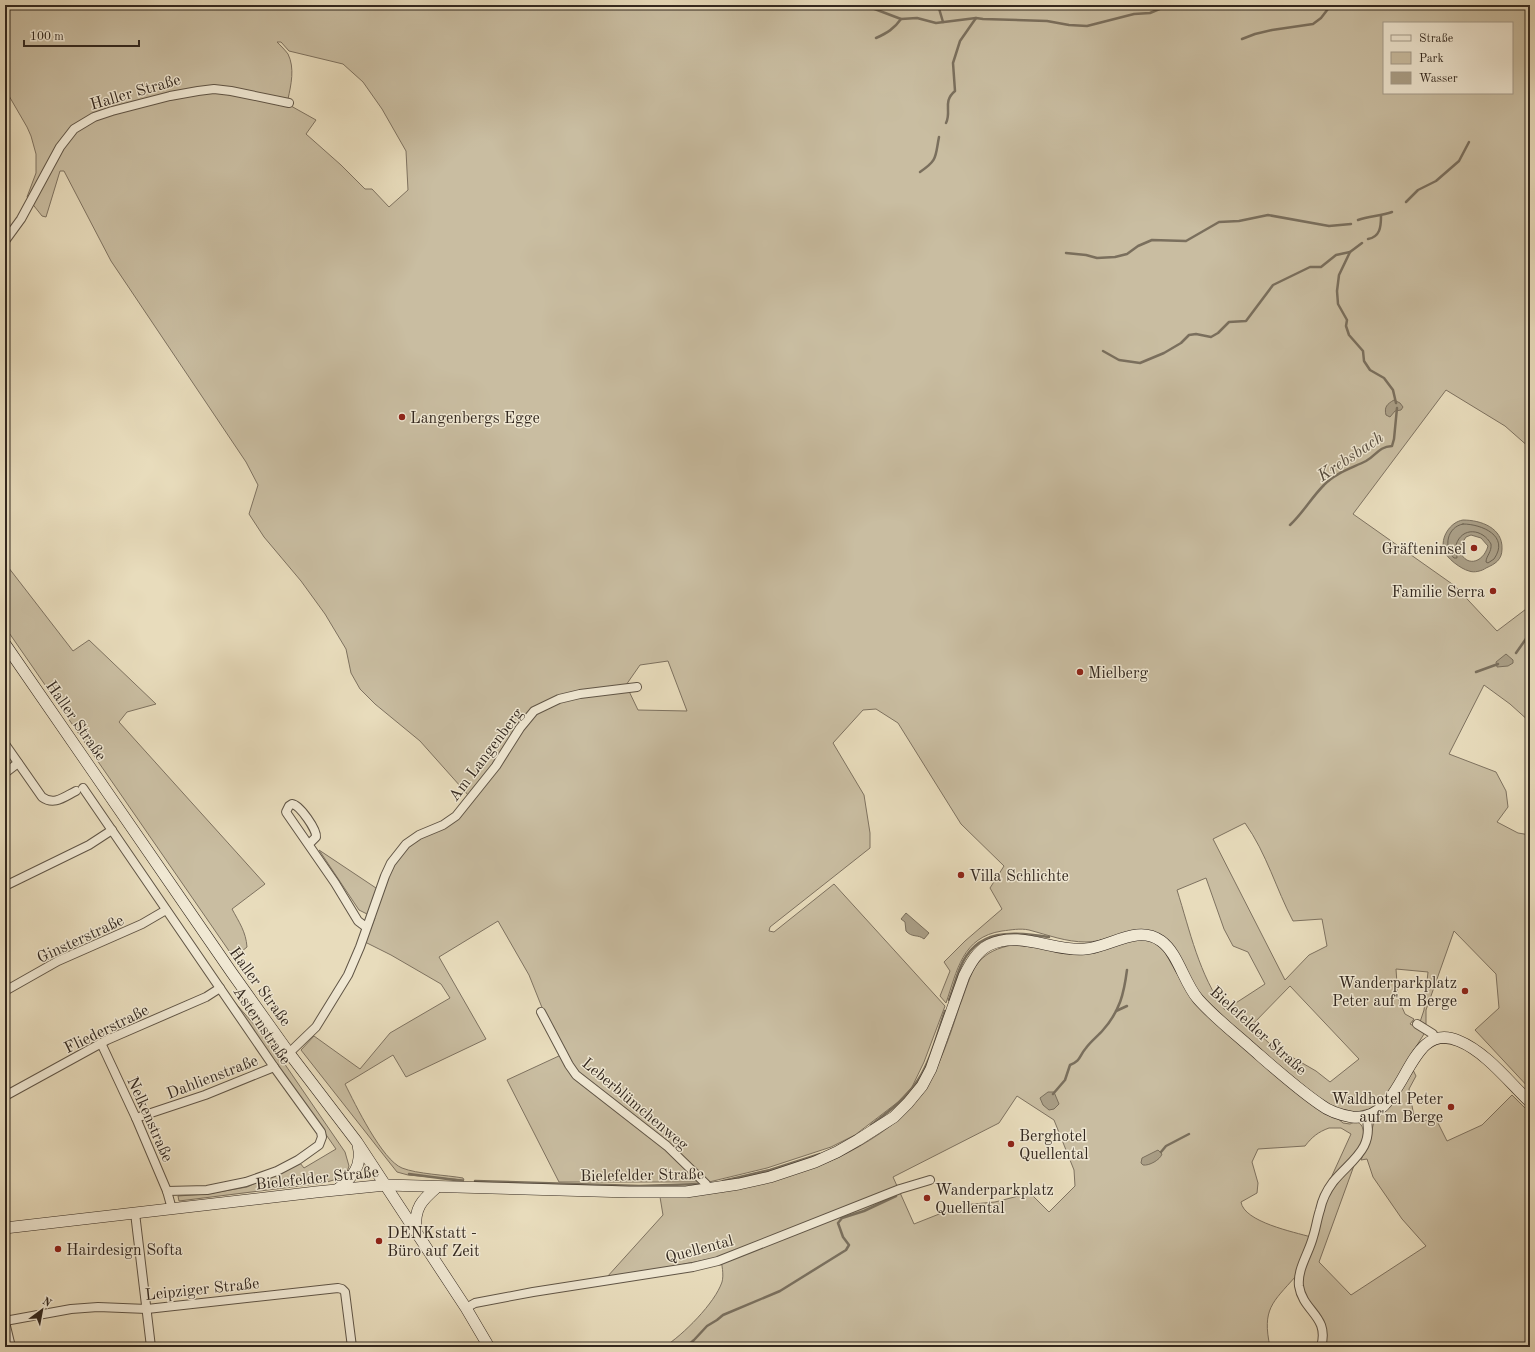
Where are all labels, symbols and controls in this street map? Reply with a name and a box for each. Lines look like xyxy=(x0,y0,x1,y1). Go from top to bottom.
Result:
scale bar xyxy=(24,22,139,48)
legend xyxy=(1383,22,1513,94)
text: 100 m xyxy=(30,31,64,43)
text: Straße xyxy=(1419,33,1454,45)
text: Park xyxy=(1419,53,1444,65)
street label: Haller Straße xyxy=(88,72,183,113)
text: Wasser xyxy=(1419,73,1458,85)
place label: Langenbergs Egge xyxy=(410,411,540,427)
marker: Langenbergs Egge xyxy=(397,412,407,422)
water label: Krebsbach xyxy=(1314,429,1387,486)
place label: Gräfteninsel xyxy=(1382,542,1466,558)
marker: Gräfteninsel xyxy=(1469,543,1479,553)
place label: Familie Serra xyxy=(1391,585,1485,601)
marker: Familie Serra xyxy=(1488,586,1498,596)
place label: Mielberg xyxy=(1088,666,1149,682)
marker: Mielberg xyxy=(1075,667,1085,677)
street label: Haller Straße xyxy=(42,678,109,764)
street label: Am Langenberg xyxy=(446,705,527,805)
place label: Villa Schlichte xyxy=(969,869,1069,885)
marker: Villa Schlichte xyxy=(956,870,966,880)
street label: Ginsterstraße xyxy=(35,913,127,967)
street label: Haller Straße xyxy=(225,945,293,1030)
place label: Wanderparkplatz Peter auf'm Berge xyxy=(1332,976,1457,1010)
street label: Asternstraße xyxy=(230,984,293,1068)
street label: Bielefelder Straße xyxy=(1206,984,1309,1079)
marker: Wanderparkplatz Peter auf'm Berge xyxy=(1460,986,1470,996)
street label: Fliederstraße xyxy=(62,1002,152,1057)
street label: Dahlienstraße xyxy=(165,1053,261,1103)
street label: Leberblümchenweg xyxy=(579,1056,691,1154)
street label: Nelkenstraße xyxy=(123,1075,175,1165)
place label: Waldhotel Peter auf'm Berge xyxy=(1331,1092,1443,1126)
marker: Waldhotel Peter auf'm Berge xyxy=(1446,1102,1456,1112)
place label: Berghotel Quellental xyxy=(1019,1129,1089,1163)
marker: Berghotel Quellental xyxy=(1006,1139,1016,1149)
street label: Bielefelder Straße xyxy=(255,1165,380,1193)
street label: Bielefelder Straße xyxy=(580,1167,704,1185)
place label: Wanderparkplatz Quellental xyxy=(935,1183,1054,1217)
marker: Wanderparkplatz Quellental xyxy=(922,1193,932,1203)
place label: DENKstatt - Büro auf Zeit xyxy=(387,1226,480,1260)
street label: Quellental xyxy=(664,1233,735,1267)
marker: DENKstatt - Büro auf Zeit xyxy=(374,1236,384,1246)
place label: Hairdesign Softa xyxy=(66,1243,183,1259)
marker: Hairdesign Softa xyxy=(53,1244,63,1254)
street label: Leipziger Straße xyxy=(144,1276,260,1304)
north arrow xyxy=(22,1290,62,1330)
text: N xyxy=(40,1296,53,1310)

